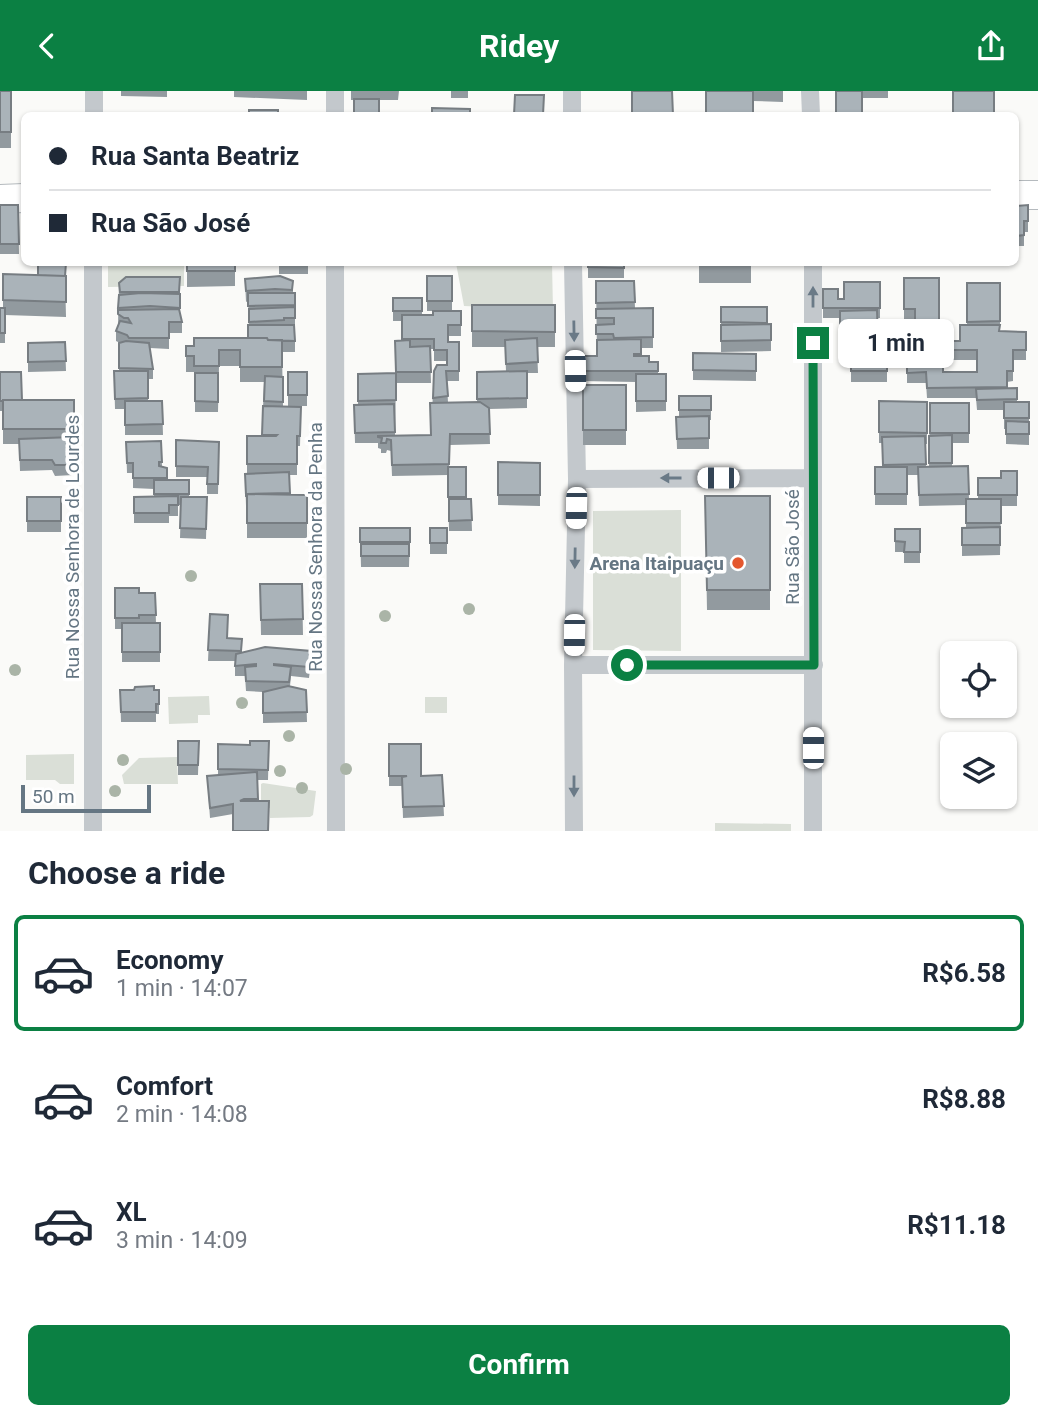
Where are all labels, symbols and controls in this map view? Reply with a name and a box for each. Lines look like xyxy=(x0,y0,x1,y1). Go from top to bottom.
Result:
icon: back xyxy=(28,27,66,65)
text: Ridey xyxy=(479,27,559,65)
icon: share xyxy=(972,27,1010,65)
text: Rua Santa Beatriz xyxy=(91,141,299,171)
text: Rua São José xyxy=(91,208,250,238)
one-way arrow xyxy=(807,286,819,308)
callout: 1 min xyxy=(838,319,953,367)
one-way arrow xyxy=(568,320,580,342)
route end xyxy=(797,327,829,359)
text: 1 min xyxy=(867,330,925,357)
car xyxy=(565,350,586,392)
street label: Rua Nossa Senhora de Lourdes xyxy=(61,415,84,679)
street label: Rua Nossa Senhora da Penha xyxy=(304,422,327,672)
car xyxy=(698,468,740,489)
one-way arrow xyxy=(660,472,682,484)
car xyxy=(566,487,587,529)
street label: Rua São José xyxy=(781,489,804,605)
one-way arrow xyxy=(569,547,581,569)
place label: Arena Itaipuaçu xyxy=(589,552,724,575)
marker: Arena Itaipuaçu xyxy=(730,555,746,571)
car xyxy=(564,614,585,656)
map controls xyxy=(940,641,1017,809)
button: locate xyxy=(940,641,1017,718)
route start xyxy=(611,649,643,681)
car xyxy=(803,727,824,769)
button: layers xyxy=(940,732,1017,809)
one-way arrow xyxy=(568,775,580,797)
scale bar xyxy=(21,782,150,814)
text: 50 m xyxy=(32,785,75,808)
text: Choose a ride xyxy=(28,854,225,892)
icon: car xyxy=(32,942,95,1005)
text: Economy xyxy=(116,945,223,975)
text: R$6.58 xyxy=(922,958,1006,988)
text: 1 min · 14:07 xyxy=(116,975,248,1002)
icon: car xyxy=(32,1068,95,1131)
text: Comfort xyxy=(116,1071,213,1101)
text: R$8.88 xyxy=(922,1084,1006,1114)
text: 2 min · 14:08 xyxy=(116,1101,248,1128)
icon: car xyxy=(32,1194,95,1257)
text: XL xyxy=(116,1197,147,1227)
text: R$11.18 xyxy=(907,1210,1006,1240)
text: 3 min · 14:09 xyxy=(116,1227,248,1254)
button: Confirm xyxy=(28,1325,1010,1405)

